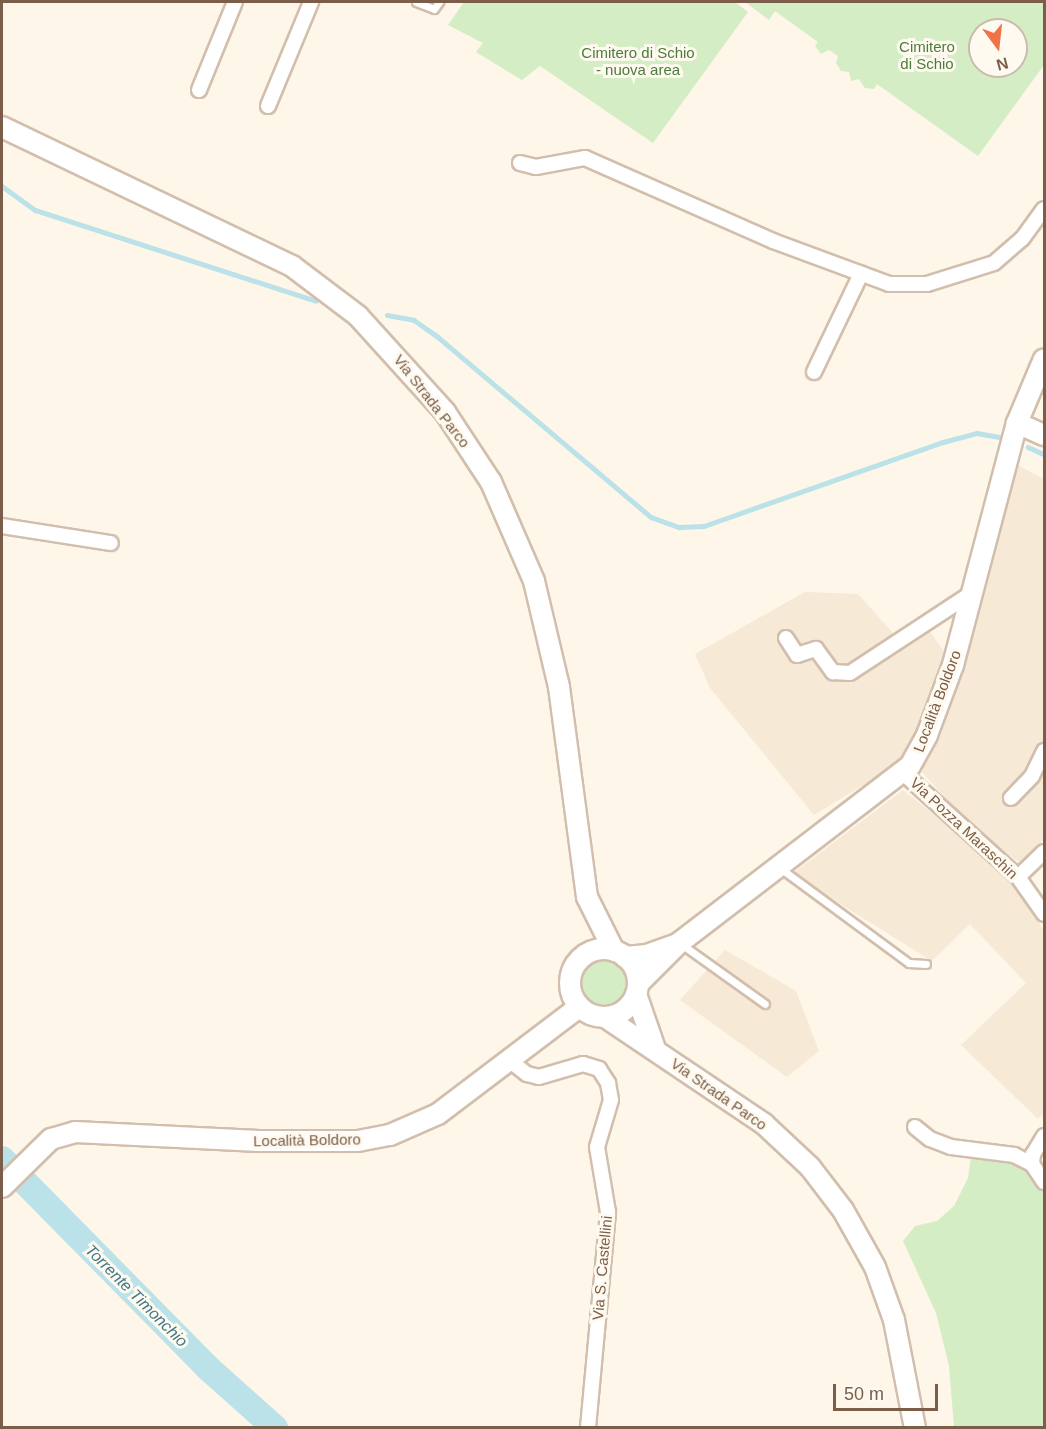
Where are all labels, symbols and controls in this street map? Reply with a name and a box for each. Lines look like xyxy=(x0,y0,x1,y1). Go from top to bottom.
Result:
north arrow xyxy=(968,18,1028,78)
park label: Cimitero di Schio xyxy=(899,37,955,72)
park label: Cimitero di Schio - nuova area xyxy=(581,43,695,78)
text: N xyxy=(994,54,1010,74)
street label: Via Strada Parco xyxy=(390,351,474,451)
street label: Località Boldoro xyxy=(909,648,965,754)
street label: Via Pozza Maraschin xyxy=(906,773,1022,883)
street label: Via Strada Parco xyxy=(668,1054,770,1134)
street label: Località Boldoro xyxy=(253,1130,361,1150)
street label: Via S. Castellini xyxy=(588,1215,616,1321)
water label: Torrente Timonchio xyxy=(81,1241,191,1351)
scale bar xyxy=(836,1372,941,1410)
text: 50 m xyxy=(844,1384,884,1404)

